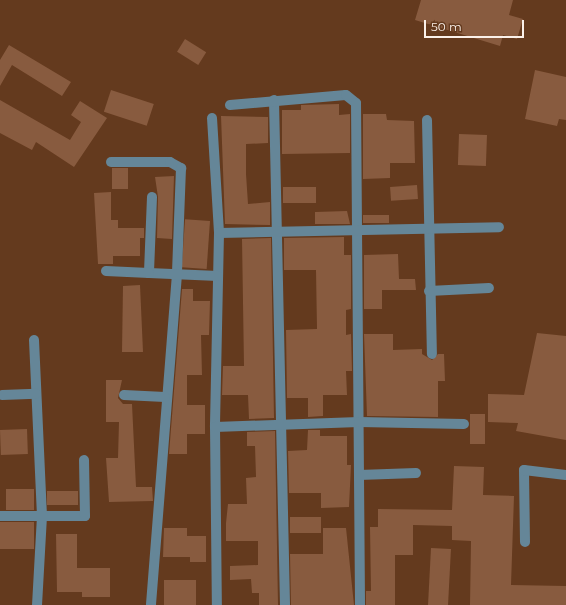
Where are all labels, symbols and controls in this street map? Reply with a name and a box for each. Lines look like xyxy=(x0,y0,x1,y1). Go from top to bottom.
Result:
scale bar xyxy=(426,12,526,38)
text: 50 m xyxy=(431,19,462,34)

